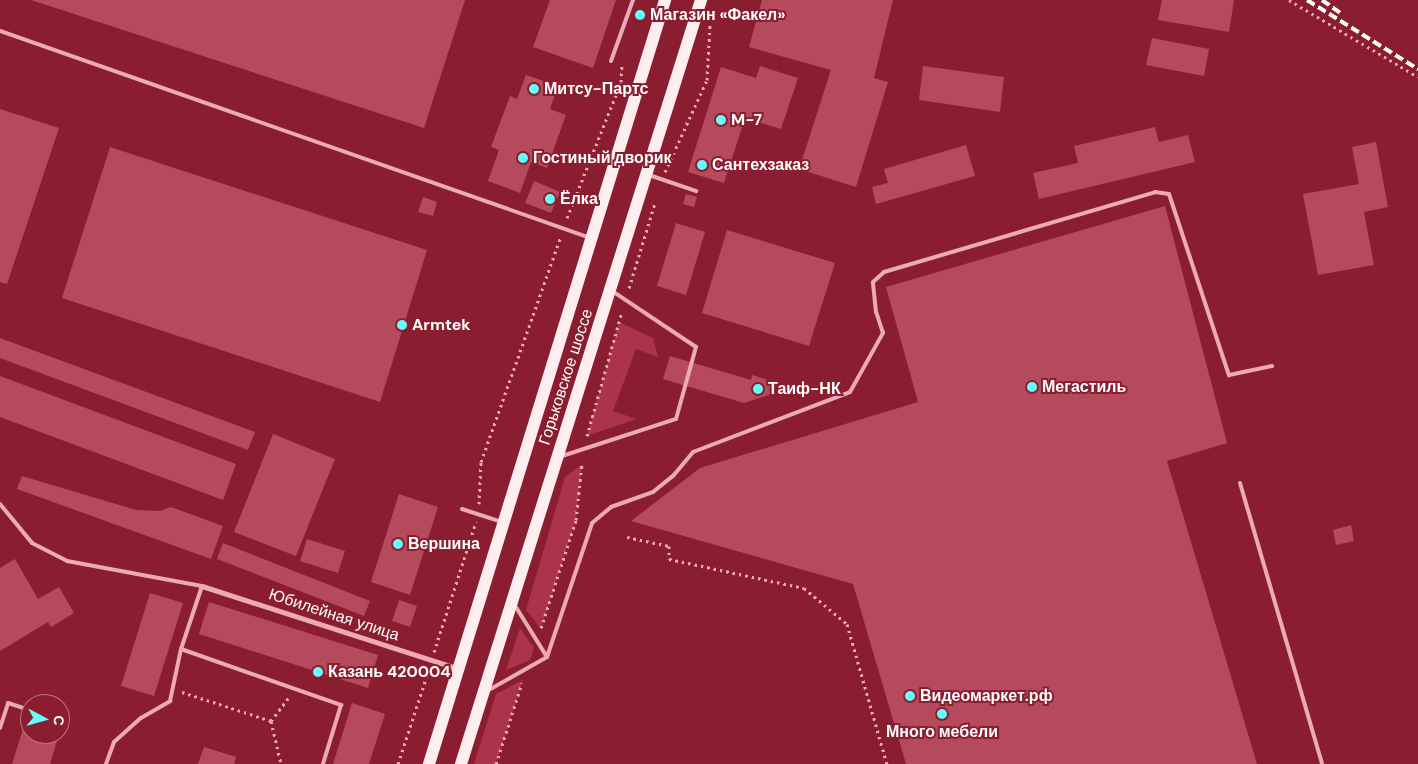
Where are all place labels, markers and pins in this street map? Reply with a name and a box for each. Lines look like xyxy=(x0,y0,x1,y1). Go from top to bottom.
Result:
place label: Магазин «Факел» xyxy=(650,5,785,25)
marker: Магазин «Факел» xyxy=(634,9,646,21)
place label: Митсу-Партс xyxy=(544,79,648,99)
marker: Митсу-Партс xyxy=(528,83,540,95)
place label: M-7 xyxy=(731,110,762,130)
marker: M-7 xyxy=(715,114,727,126)
place label: Гостиный дворик xyxy=(533,148,672,168)
marker: Гостиный дворик xyxy=(517,152,529,164)
place label: Сантехзаказ xyxy=(712,155,809,175)
marker: Сантехзаказ xyxy=(696,159,708,171)
place label: Ёлка xyxy=(560,189,598,209)
marker: Ёлка xyxy=(544,193,556,205)
place label: Armtek xyxy=(412,315,471,335)
marker: Armtek xyxy=(396,319,408,331)
place label: Мегастиль xyxy=(1042,377,1126,397)
place label: Таиф-НК xyxy=(768,379,841,399)
marker: Мегастиль xyxy=(1026,381,1038,393)
marker: Таиф-НК xyxy=(752,383,764,395)
place label: Вершина xyxy=(408,534,480,554)
marker: Вершина xyxy=(392,538,404,550)
place label: Казань 420004 xyxy=(328,662,451,682)
marker: Казань 420004 xyxy=(312,666,324,678)
place label: Видеомаркет.рф xyxy=(920,686,1053,706)
marker: Видеомаркет.рф xyxy=(904,690,916,702)
marker: Много мебели xyxy=(936,708,948,720)
place label: Много мебели xyxy=(886,722,998,742)

